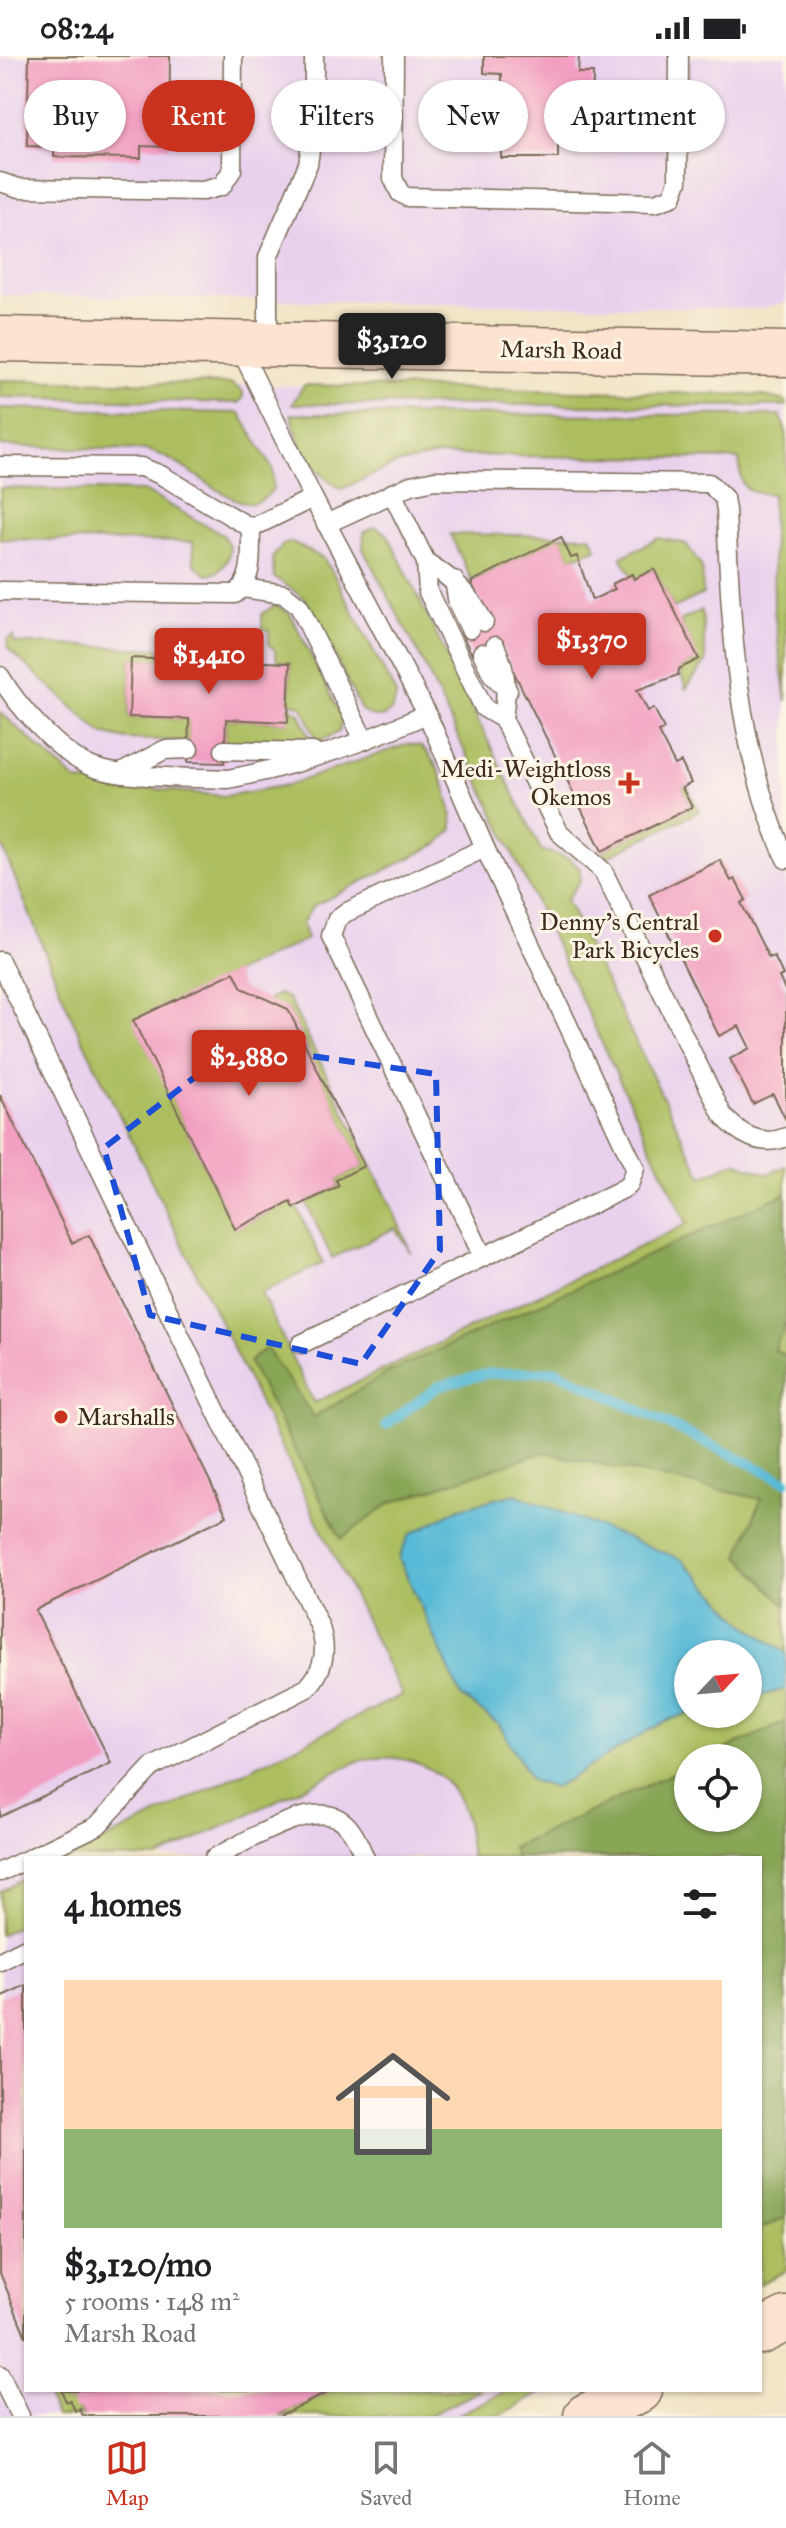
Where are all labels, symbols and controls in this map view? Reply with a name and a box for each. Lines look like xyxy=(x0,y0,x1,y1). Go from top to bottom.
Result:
text: 08:24 xyxy=(40,10,112,46)
chip: Buy xyxy=(24,80,126,152)
chip: Rent xyxy=(142,80,255,152)
chip: Filters xyxy=(271,80,402,152)
chip: New xyxy=(418,80,528,152)
chip: Apartment xyxy=(544,80,725,152)
pin: $3,120 xyxy=(327,313,457,381)
text: $3,120 xyxy=(357,323,427,355)
street label: Marsh Road xyxy=(500,334,622,366)
pin: $1,370 xyxy=(527,613,657,681)
text: $1,370 xyxy=(556,623,628,655)
pin: $1,410 xyxy=(144,628,274,696)
text: $1,410 xyxy=(173,638,245,670)
place label: Medi-Weightloss Okemos xyxy=(441,754,611,812)
marker: Medi-Weightloss Okemos xyxy=(618,772,640,794)
place label: Denny's Central Park Bicycles xyxy=(540,907,700,965)
marker: Denny's Central Park Bicycles xyxy=(706,927,724,945)
pin: $2,880 xyxy=(184,1030,314,1098)
text: $2,880 xyxy=(210,1040,288,1072)
place label: Marshalls xyxy=(77,1402,175,1432)
marker: Marshalls xyxy=(52,1408,70,1426)
north arrow xyxy=(674,1640,762,1728)
map controls xyxy=(674,1640,762,1832)
button: locate xyxy=(674,1744,762,1832)
icon: filters xyxy=(678,1882,722,1926)
text: 4 homes xyxy=(64,1884,181,1925)
icon: home xyxy=(321,2032,465,2176)
text: $3,120/mo xyxy=(64,2244,212,2285)
text: 5 rooms · 148 m² xyxy=(64,2285,240,2317)
text: Marsh Road xyxy=(64,2317,196,2349)
tab: Map xyxy=(105,2436,149,2511)
tab: Saved xyxy=(360,2436,412,2511)
tab: Home xyxy=(623,2436,681,2511)

